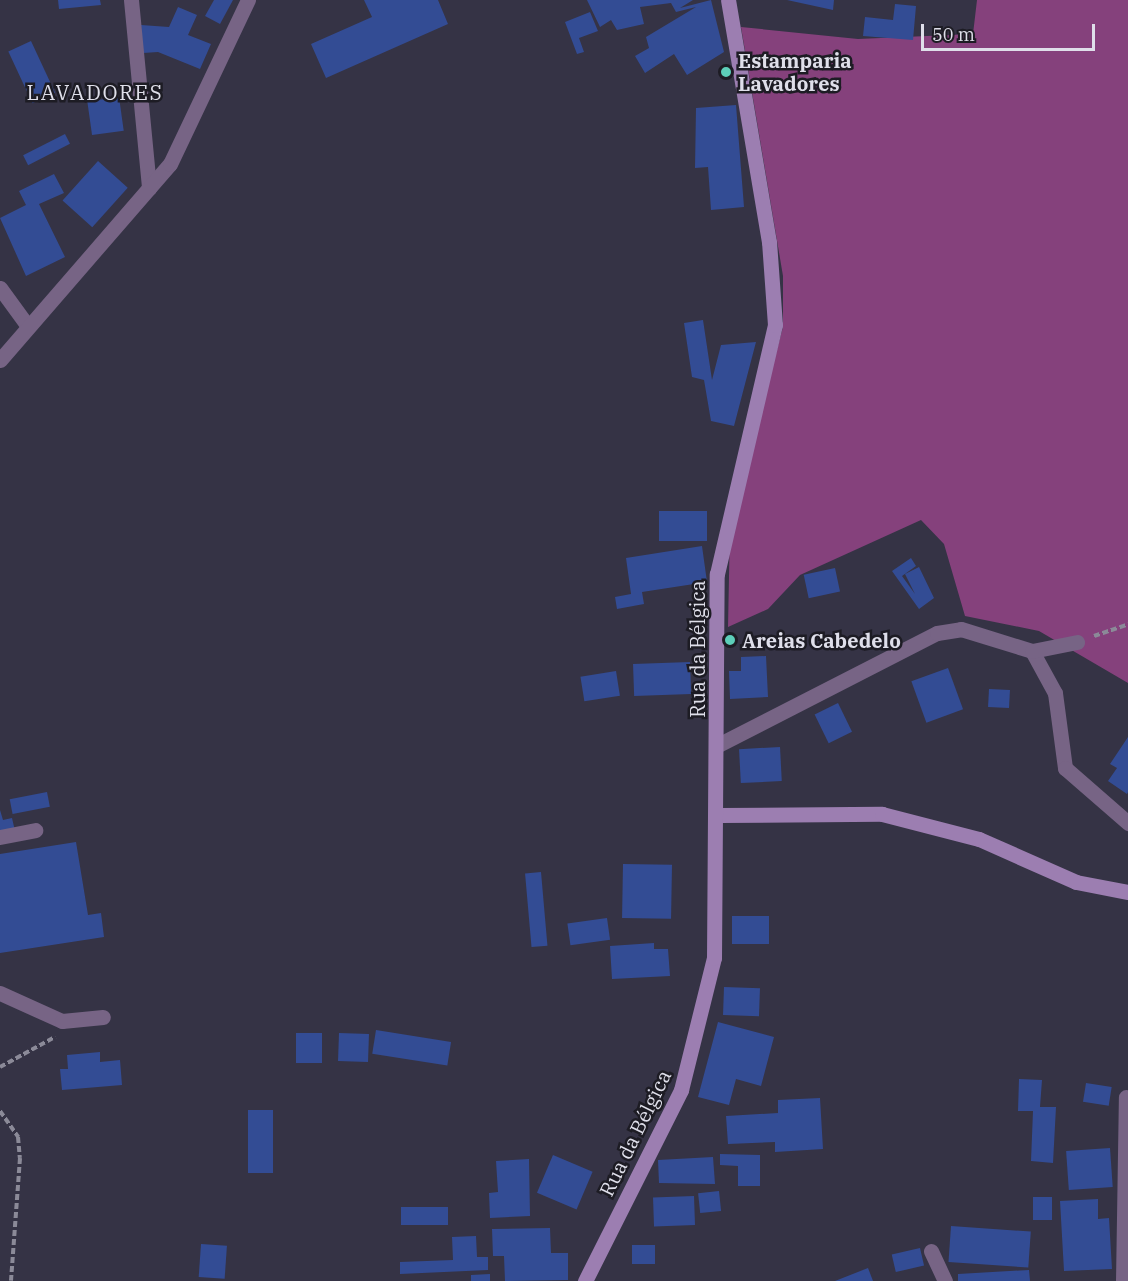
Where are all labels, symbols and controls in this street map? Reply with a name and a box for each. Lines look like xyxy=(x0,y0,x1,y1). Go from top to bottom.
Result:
scale bar xyxy=(924,12,1098,50)
text: 50 m xyxy=(932,23,975,46)
place label: Estamparia Lavadores xyxy=(738,48,852,95)
marker: Estamparia Lavadores xyxy=(719,65,733,79)
district label: LAVADORES xyxy=(27,79,163,105)
street label: Rua da Bélgica xyxy=(685,580,709,718)
place label: Areias Cabedelo xyxy=(742,628,901,652)
marker: Areias Cabedelo xyxy=(723,633,737,647)
street label: Rua da Bélgica xyxy=(594,1066,676,1200)

